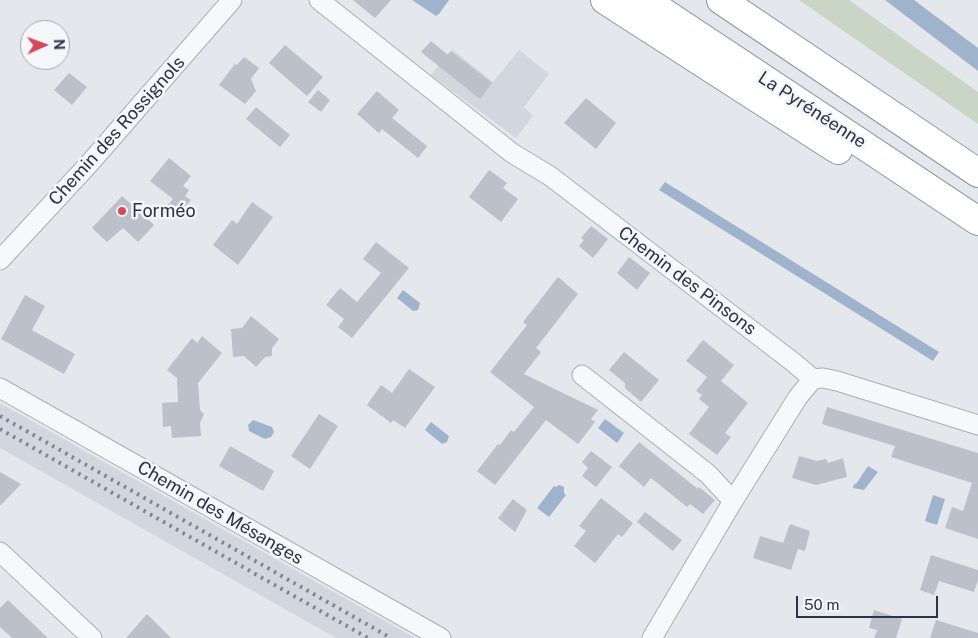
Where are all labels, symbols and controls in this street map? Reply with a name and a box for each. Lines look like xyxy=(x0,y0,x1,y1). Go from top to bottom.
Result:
north arrow xyxy=(20,20,70,70)
text: N xyxy=(51,39,67,50)
street label: Chemin des Rossignols xyxy=(44,52,190,210)
street label: La Pyrénéenne xyxy=(754,67,870,153)
place label: Forméo xyxy=(132,200,196,222)
marker: Forméo xyxy=(116,205,128,217)
street label: Chemin des Pinsons xyxy=(614,222,760,340)
street label: Chemin des Mésanges xyxy=(133,457,307,569)
scale bar xyxy=(798,586,940,618)
text: 50 m xyxy=(804,596,839,613)

